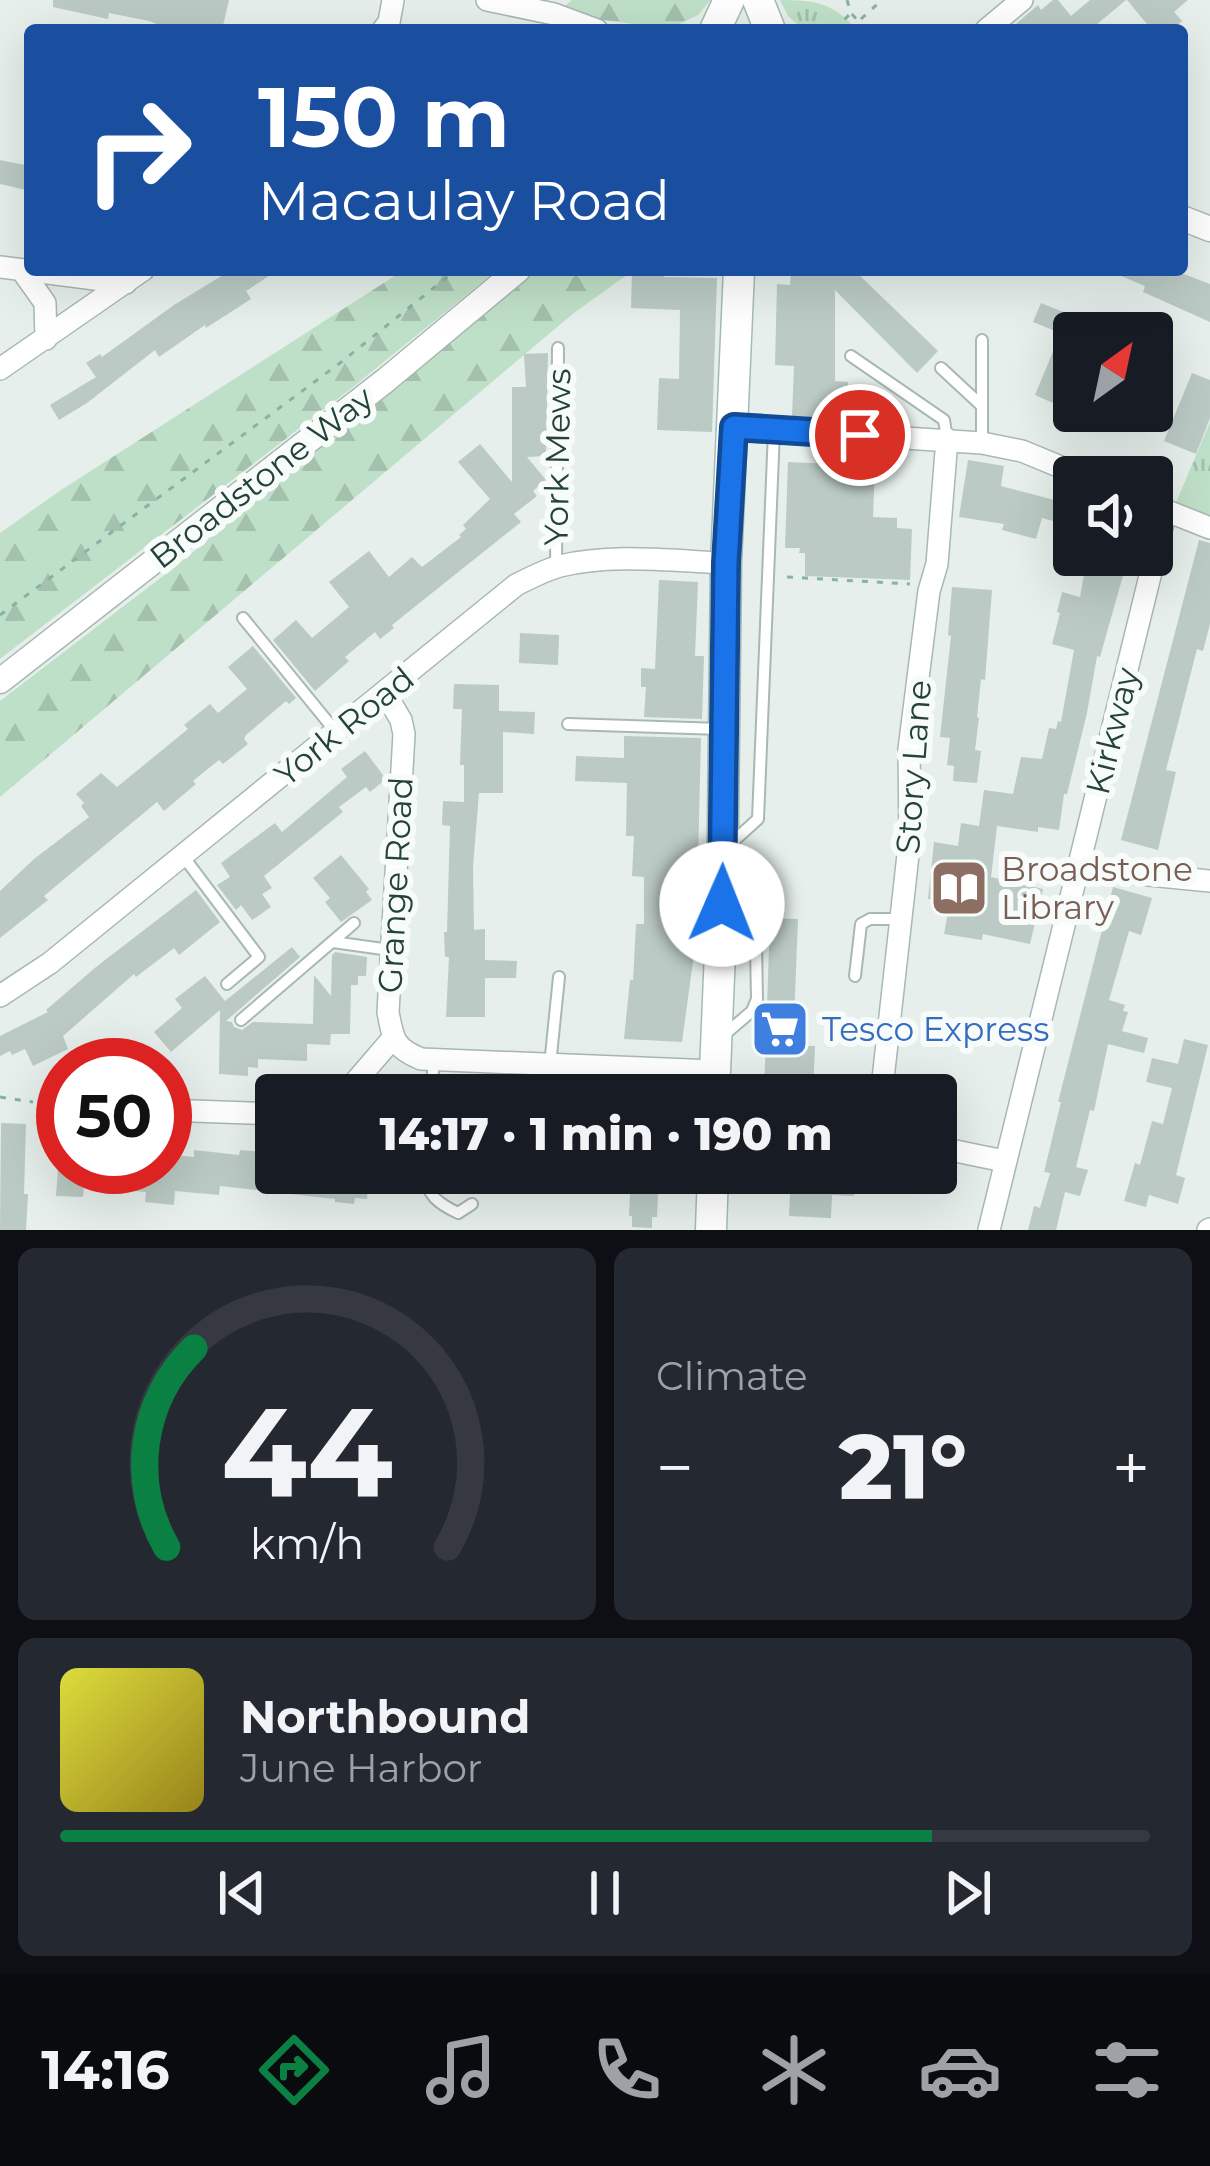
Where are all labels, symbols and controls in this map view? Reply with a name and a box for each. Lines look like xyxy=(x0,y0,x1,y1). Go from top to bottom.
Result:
text: 150 m xyxy=(258,66,510,168)
icon: right xyxy=(60,72,216,228)
text: Macaulay Road xyxy=(258,168,670,234)
north arrow xyxy=(1053,312,1173,432)
map controls xyxy=(1053,312,1173,576)
street label: York Mews xyxy=(535,368,579,546)
street label: Broadstone Way xyxy=(141,377,381,577)
pin xyxy=(809,384,911,486)
icon: arrive xyxy=(827,402,893,468)
button: sound xyxy=(1053,456,1173,576)
street label: York Road xyxy=(266,658,422,794)
street label: Kirkway xyxy=(1077,663,1147,799)
street label: Story Lane xyxy=(887,679,939,855)
street label: Grange Road xyxy=(369,776,421,994)
position arrow xyxy=(659,841,785,967)
place label: Broadstone Library xyxy=(1001,849,1193,927)
library icon: Broadstone Library xyxy=(928,857,990,919)
supermarket icon: Tesco Express xyxy=(749,998,811,1060)
place label: Tesco Express xyxy=(822,1009,1049,1049)
speed limit sign: 50 xyxy=(36,1038,192,1194)
text: 14:17 · 1 min · 190 m xyxy=(379,1106,833,1161)
text: Climate xyxy=(656,1352,808,1400)
text: 44 xyxy=(221,1375,393,1527)
text: 21° xyxy=(839,1412,967,1522)
text: − xyxy=(656,1427,694,1508)
text: + xyxy=(1112,1427,1150,1508)
text: km/h xyxy=(250,1517,364,1570)
text: Northbound xyxy=(240,1689,530,1744)
text: June Harbor xyxy=(240,1744,482,1792)
icon: previous xyxy=(209,1860,275,1926)
icon: pause xyxy=(572,1860,638,1926)
icon: next xyxy=(935,1860,1001,1926)
icon: directions xyxy=(252,2028,336,2112)
icon: music xyxy=(419,2028,503,2112)
icon: phone xyxy=(585,2028,669,2112)
icon: climate xyxy=(752,2028,836,2112)
icon: car xyxy=(918,2028,1002,2112)
icon: filters xyxy=(1085,2028,1169,2112)
text: 14:16 xyxy=(41,2037,170,2103)

